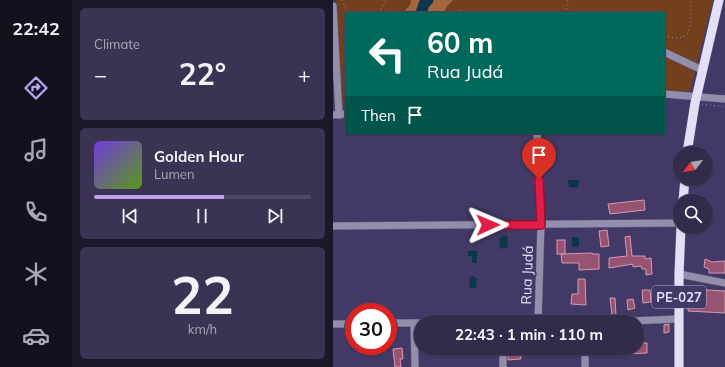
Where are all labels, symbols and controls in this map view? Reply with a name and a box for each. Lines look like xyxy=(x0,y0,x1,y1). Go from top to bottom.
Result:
text: 22:42 xyxy=(12,17,60,40)
text: 60 m xyxy=(427,25,493,60)
icon: left xyxy=(361,28,413,80)
text: Climate xyxy=(94,36,140,52)
text: 22° xyxy=(179,55,226,93)
text: Rua Judá xyxy=(427,60,503,83)
text: − xyxy=(94,61,107,89)
text: + xyxy=(298,61,311,89)
icon: directions xyxy=(22,74,50,102)
icon: arrive xyxy=(404,104,426,126)
text: Then xyxy=(361,106,396,125)
icon: music xyxy=(22,136,50,164)
pin xyxy=(522,138,556,179)
icon: arrive xyxy=(528,144,550,166)
north arrow xyxy=(673,146,713,186)
map controls xyxy=(673,146,713,234)
text: Golden Hour xyxy=(154,147,244,166)
text: Lumen xyxy=(154,166,195,182)
button: search xyxy=(673,194,713,234)
icon: phone xyxy=(22,198,50,226)
position arrow xyxy=(467,204,509,246)
icon: previous xyxy=(119,205,141,227)
icon: pause xyxy=(191,205,213,227)
icon: next xyxy=(264,205,286,227)
street label: Rua Judá xyxy=(517,245,537,305)
icon: climate xyxy=(22,260,50,288)
text: 22 xyxy=(171,262,234,327)
road number: PE-027 xyxy=(652,286,706,308)
speed limit sign: 30 xyxy=(345,303,397,355)
text: km/h xyxy=(188,321,217,337)
icon: car xyxy=(22,322,50,350)
text: 22:43 · 1 min · 110 m xyxy=(455,325,603,344)

